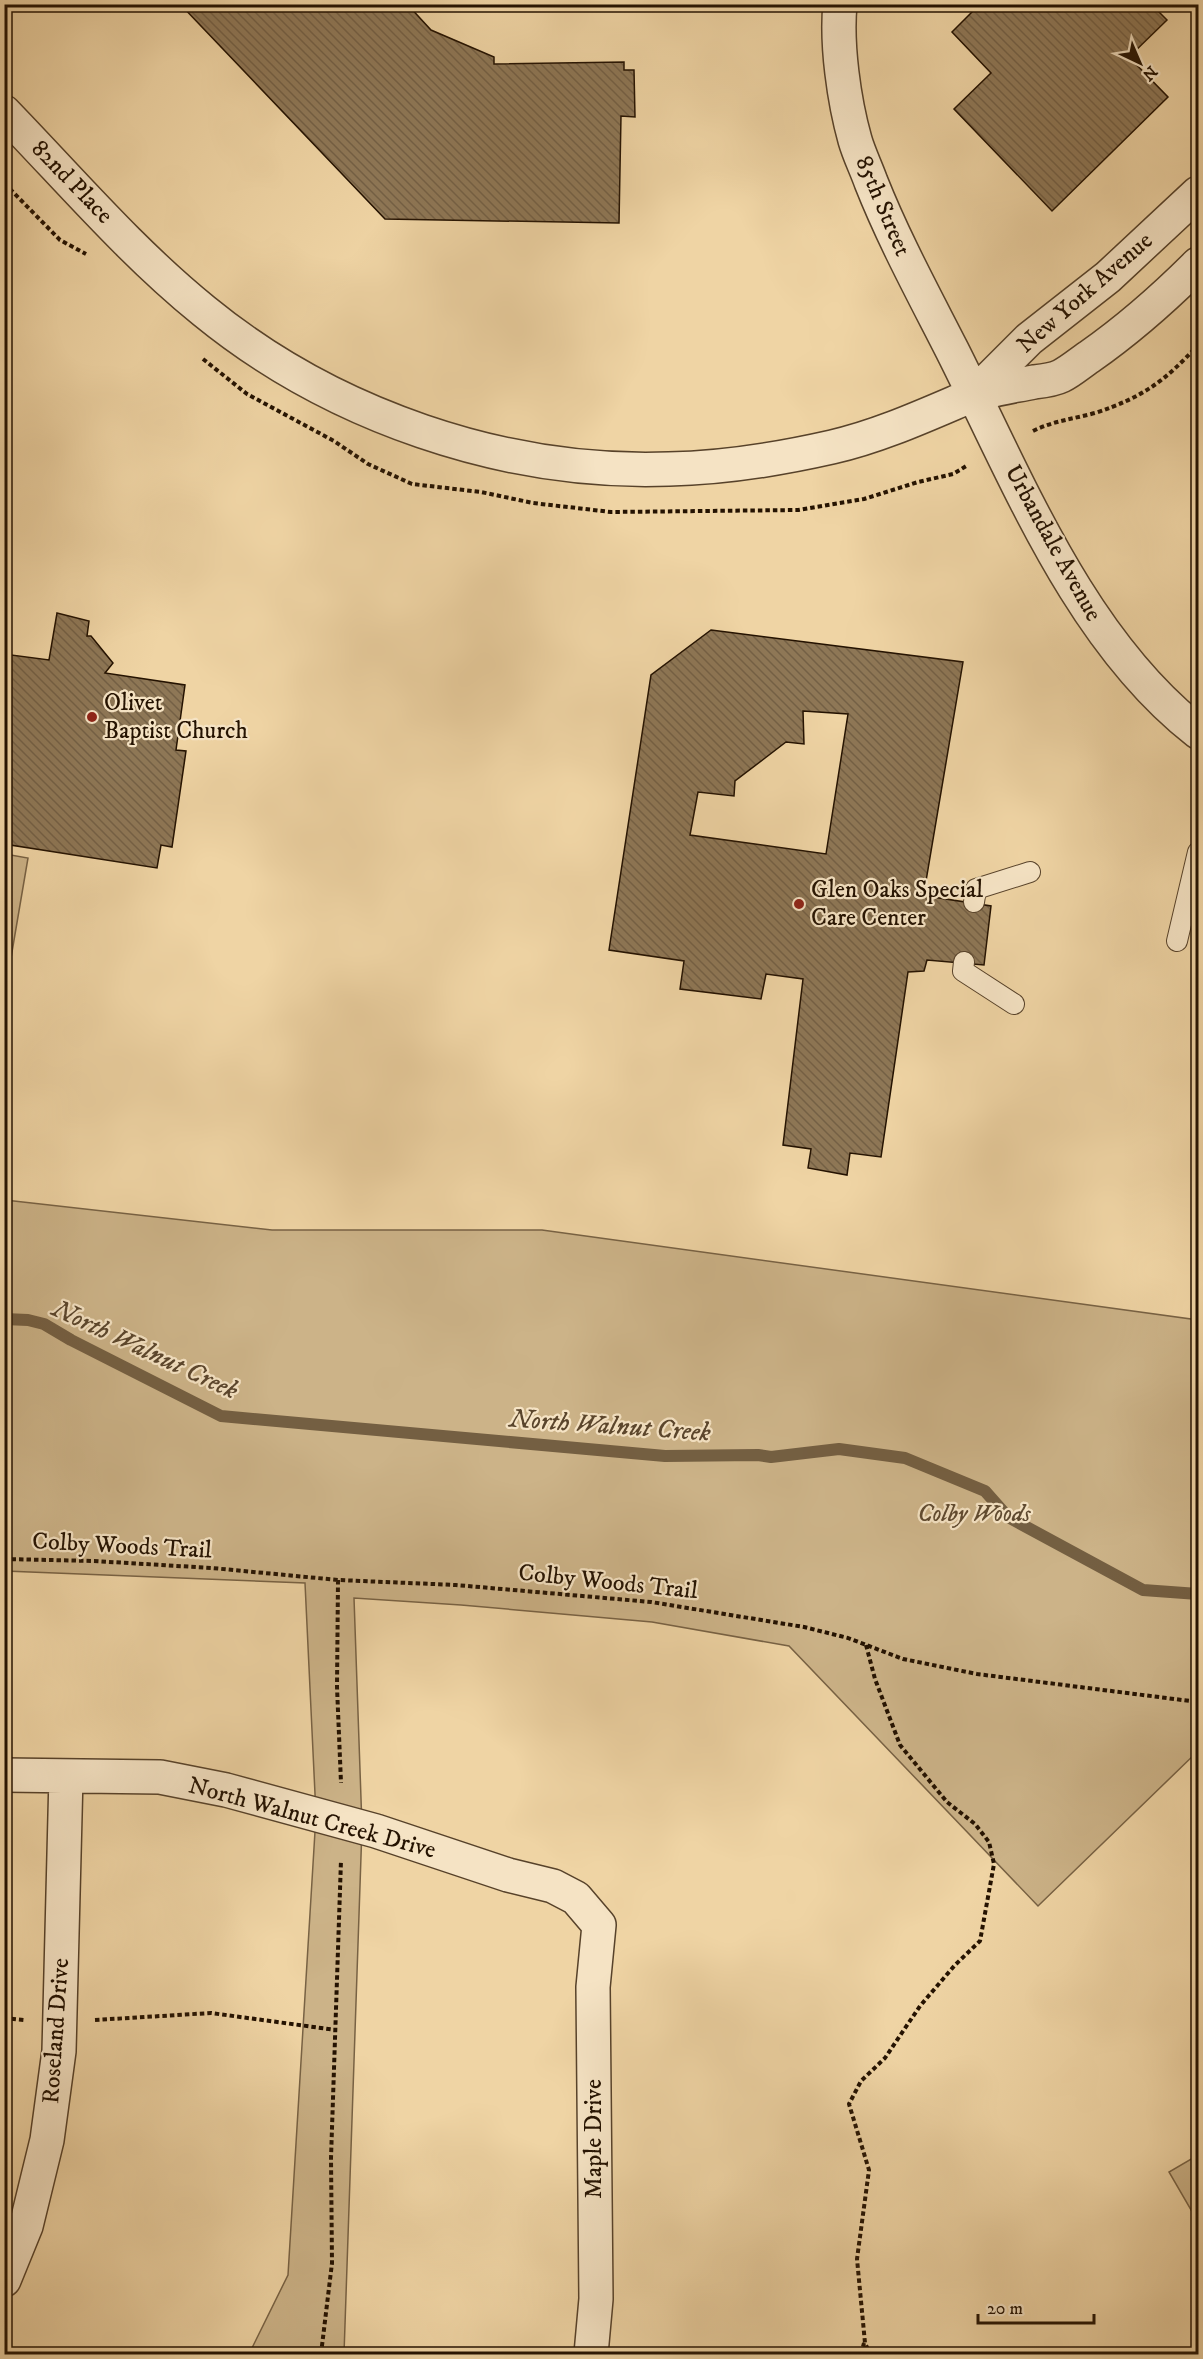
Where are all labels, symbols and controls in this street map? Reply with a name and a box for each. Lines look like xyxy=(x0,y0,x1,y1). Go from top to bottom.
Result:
north arrow xyxy=(1110,33,1170,93)
text: N xyxy=(1138,61,1161,85)
street label: 82nd Place xyxy=(25,134,119,230)
street label: 85th Street xyxy=(848,151,918,261)
street label: New York Avenue xyxy=(1011,226,1159,360)
street label: Urbandale Avenue xyxy=(998,460,1108,627)
place label: Olivet Baptist Church xyxy=(104,688,248,746)
marker: Olivet Baptist Church xyxy=(85,710,99,724)
place label: Glen Oaks Special Care Center xyxy=(811,875,984,933)
marker: Glen Oaks Special Care Center xyxy=(792,897,806,911)
water label: North Walnut Creek xyxy=(45,1292,243,1408)
water label: North Walnut Creek xyxy=(506,1402,712,1450)
park label: Colby Woods xyxy=(917,1499,1031,1529)
street label: Colby Woods Trail xyxy=(31,1526,213,1566)
street label: Colby Woods Trail xyxy=(517,1558,700,1606)
street label: North Walnut Creek Drive xyxy=(185,1771,439,1866)
street label: Roseland Drive xyxy=(36,1957,76,2105)
street label: Maple Drive xyxy=(579,2079,609,2199)
scale bar xyxy=(978,2287,1094,2325)
text: 20 m xyxy=(987,2298,1023,2320)

